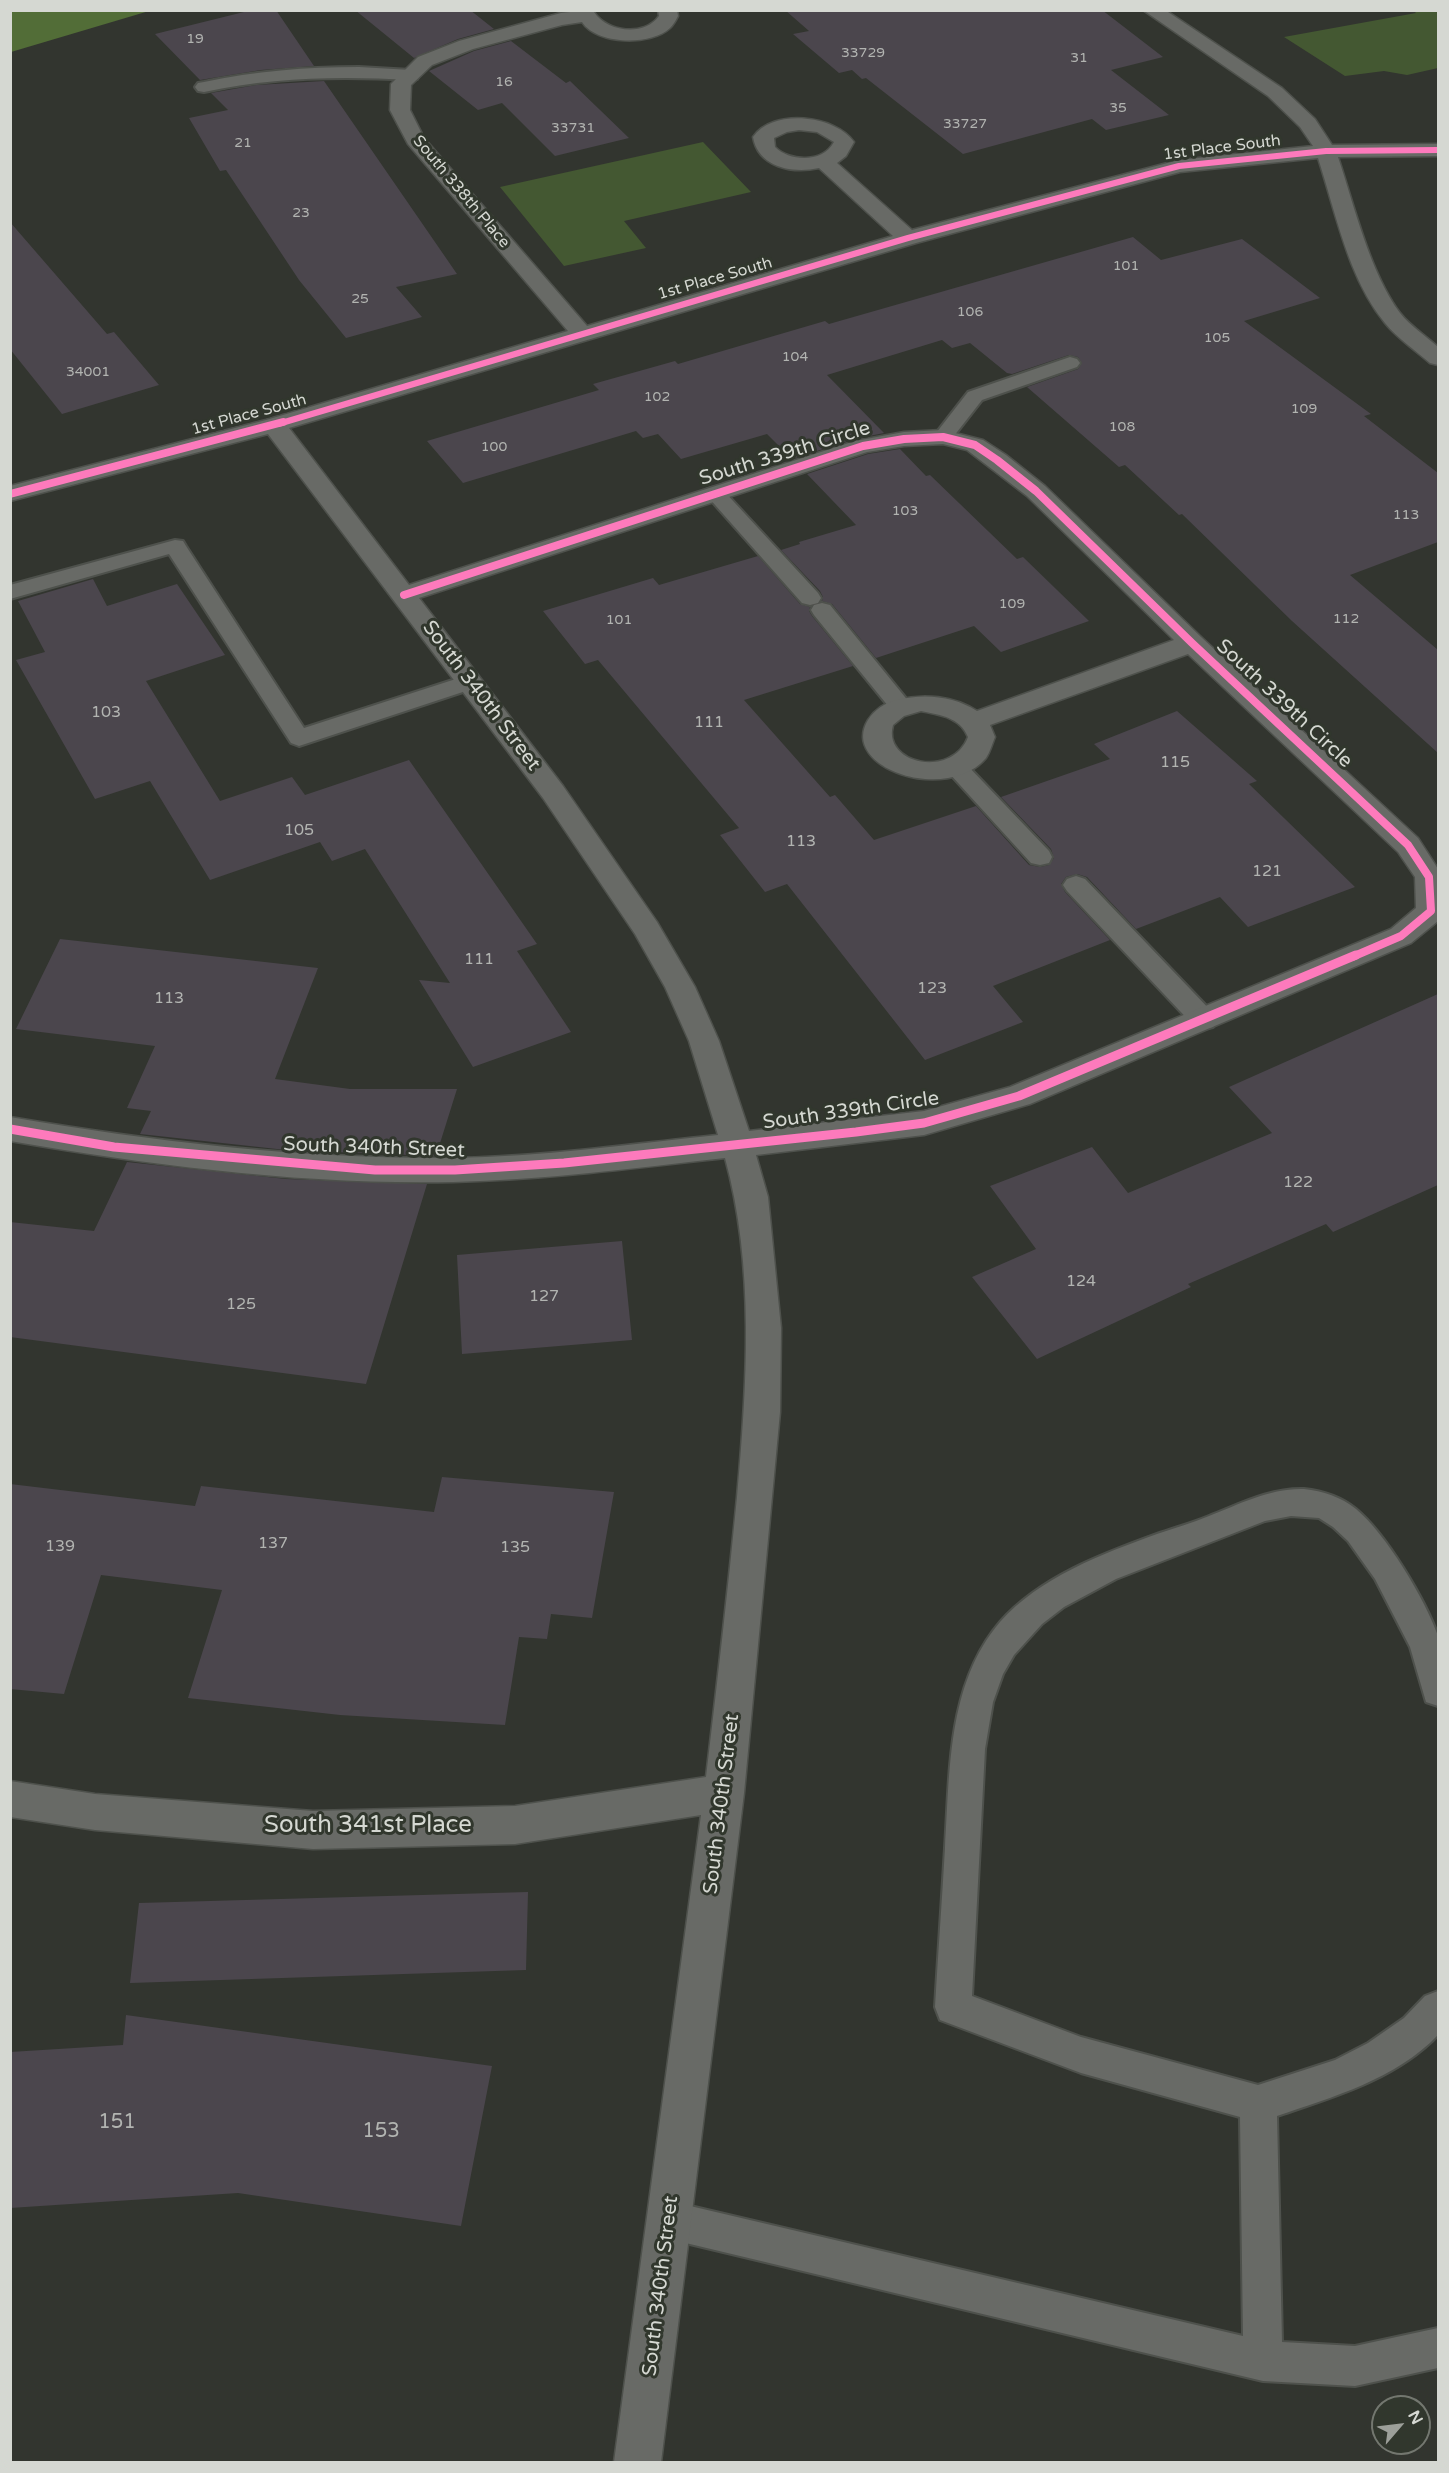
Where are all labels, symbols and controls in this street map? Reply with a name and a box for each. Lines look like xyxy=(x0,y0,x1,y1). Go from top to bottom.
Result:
house number: 19 xyxy=(186,31,204,47)
house number: 33729 xyxy=(841,45,885,61)
house number: 31 xyxy=(1070,50,1088,66)
house number: 16 xyxy=(495,74,513,90)
house number: 35 xyxy=(1109,100,1127,116)
house number: 33727 xyxy=(943,116,987,132)
house number: 33731 xyxy=(551,120,595,136)
street label: 1st Place South xyxy=(1162,131,1282,165)
street label: South 338th Place xyxy=(408,132,514,252)
house number: 21 xyxy=(234,135,252,151)
house number: 23 xyxy=(292,205,310,221)
street label: 1st Place South xyxy=(655,253,775,305)
house number: 101 xyxy=(1113,258,1139,274)
house number: 25 xyxy=(351,291,369,307)
house number: 106 xyxy=(957,304,983,320)
house number: 105 xyxy=(1204,330,1230,346)
house number: 104 xyxy=(782,349,808,365)
house number: 34001 xyxy=(66,364,110,380)
house number: 102 xyxy=(644,389,670,405)
street label: 1st Place South xyxy=(189,390,309,440)
house number: 109 xyxy=(1291,401,1317,417)
street label: South 339th Circle xyxy=(697,417,873,491)
house number: 108 xyxy=(1109,419,1135,435)
house number: 100 xyxy=(481,439,507,455)
house number: 103 xyxy=(892,503,918,519)
house number: 113 xyxy=(1393,507,1419,523)
house number: 109 xyxy=(999,596,1025,612)
house number: 112 xyxy=(1333,611,1359,627)
house number: 101 xyxy=(606,612,632,628)
street label: South 340th Street xyxy=(417,616,545,776)
street label: South 339th Circle xyxy=(1211,635,1357,773)
house number: 103 xyxy=(91,703,121,723)
house number: 111 xyxy=(694,713,724,733)
house number: 115 xyxy=(1160,753,1190,773)
house number: 105 xyxy=(284,821,314,841)
house number: 113 xyxy=(786,832,816,852)
house number: 121 xyxy=(1252,862,1282,882)
house number: 111 xyxy=(464,950,494,970)
house number: 123 xyxy=(917,979,947,999)
house number: 113 xyxy=(154,989,184,1009)
street label: South 339th Circle xyxy=(761,1087,941,1135)
street label: South 340th Street xyxy=(283,1133,465,1163)
house number: 122 xyxy=(1283,1173,1313,1193)
house number: 124 xyxy=(1066,1272,1096,1292)
house number: 127 xyxy=(529,1287,559,1307)
house number: 125 xyxy=(226,1295,256,1315)
house number: 137 xyxy=(258,1534,288,1554)
house number: 139 xyxy=(45,1537,75,1557)
house number: 135 xyxy=(500,1538,530,1558)
street label: South 340th Street xyxy=(699,1712,745,1896)
street label: South 341st Place xyxy=(264,1812,472,1840)
house number: 151 xyxy=(98,2111,136,2135)
house number: 153 xyxy=(362,2120,400,2144)
street label: South 340th Street xyxy=(638,2194,684,2378)
north arrow xyxy=(1371,2395,1431,2455)
text: N xyxy=(1403,2407,1427,2428)

